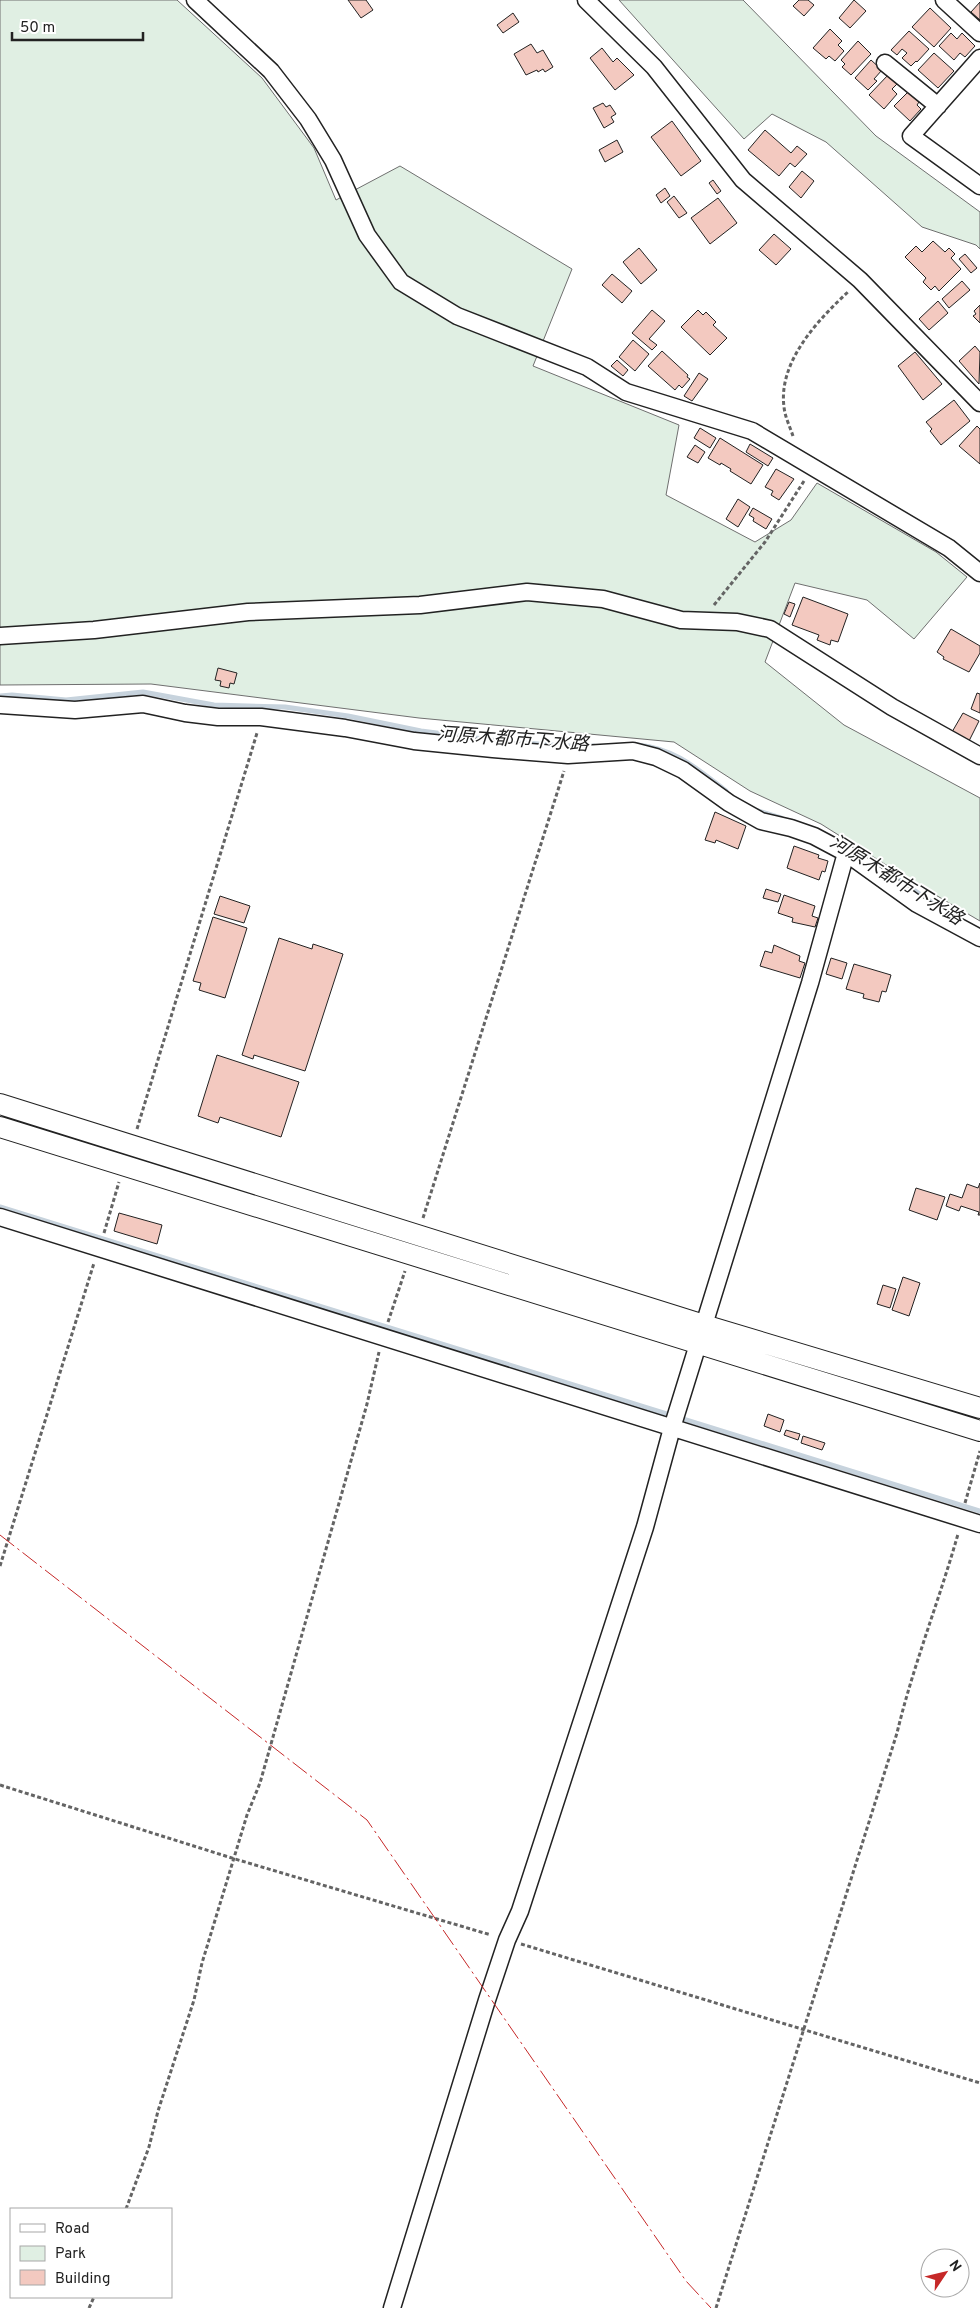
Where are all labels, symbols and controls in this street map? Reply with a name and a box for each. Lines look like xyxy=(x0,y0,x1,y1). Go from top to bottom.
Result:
scale bar xyxy=(12,10,144,42)
text: 50 m xyxy=(20,19,55,38)
water label: 河原木都市下水路 xyxy=(436,723,592,757)
water label: 河原木都市下水路 xyxy=(825,830,968,932)
legend xyxy=(10,2208,172,2298)
text: Road xyxy=(55,2220,90,2239)
text: Park xyxy=(55,2245,86,2264)
north arrow xyxy=(920,2248,970,2298)
text: N xyxy=(945,2257,964,2275)
text: Building xyxy=(55,2270,110,2289)

